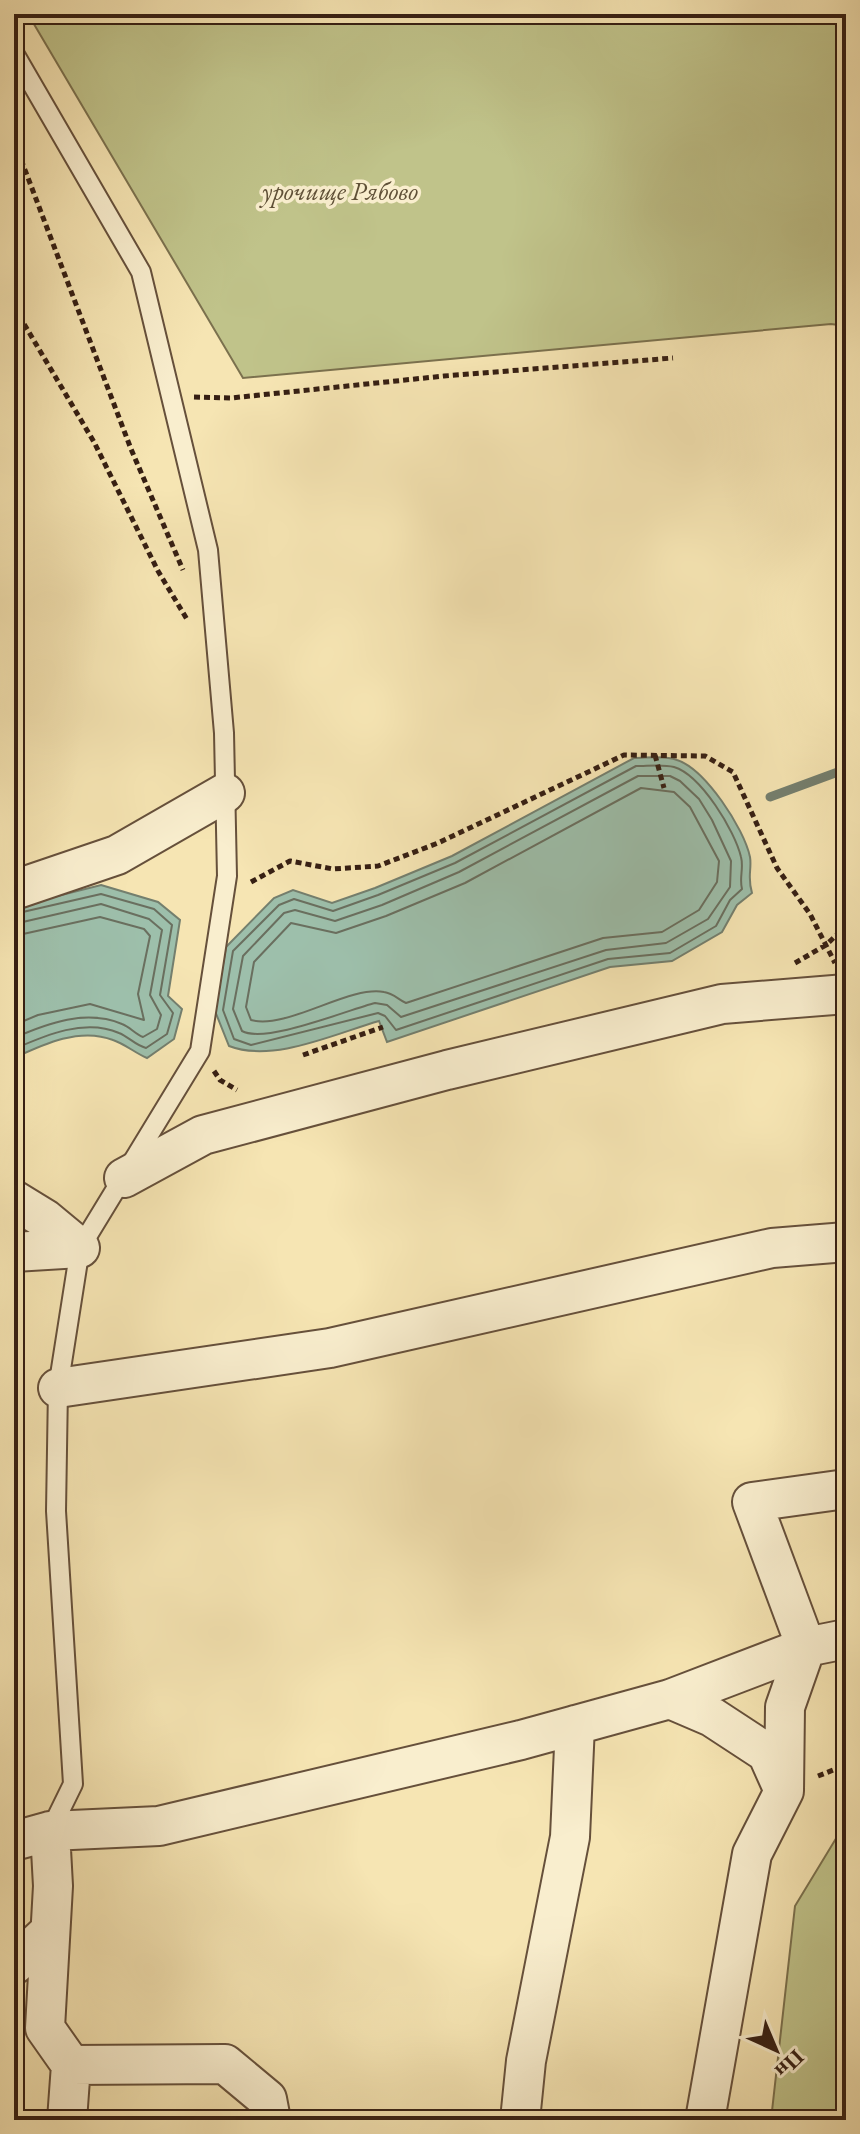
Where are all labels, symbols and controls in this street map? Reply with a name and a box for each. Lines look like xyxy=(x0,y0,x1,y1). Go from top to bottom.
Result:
park label: урочище Рябово xyxy=(259,174,418,208)
north arrow xyxy=(736,2010,816,2090)
text: Пн xyxy=(768,2043,810,2085)

